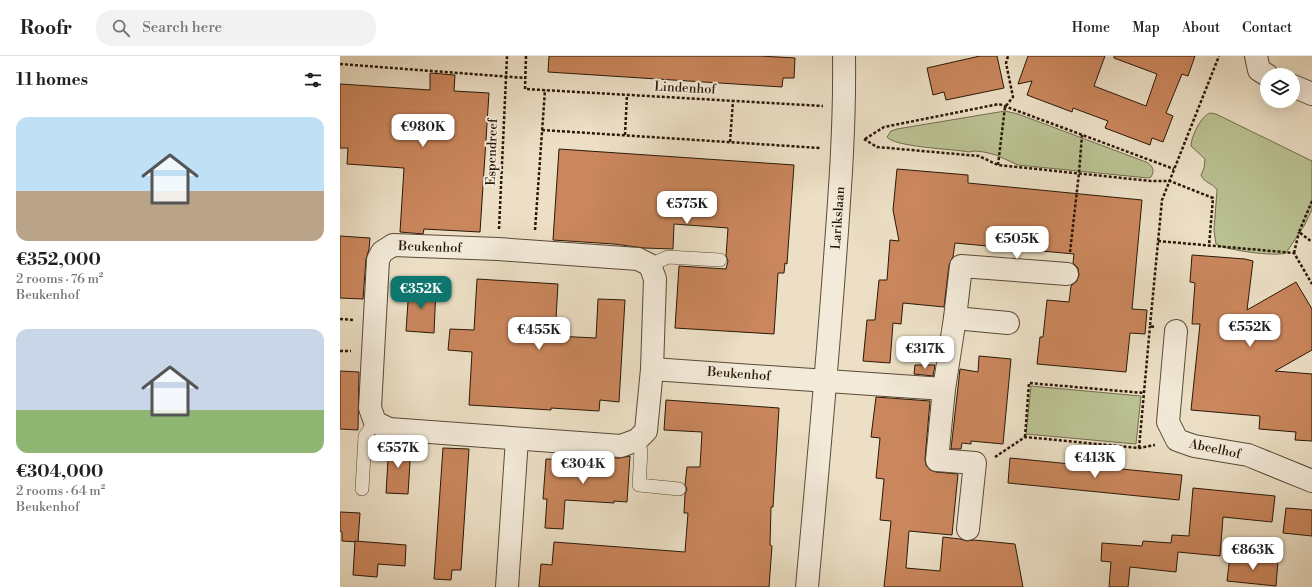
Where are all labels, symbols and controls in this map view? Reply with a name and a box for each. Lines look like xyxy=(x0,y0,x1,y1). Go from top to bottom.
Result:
search box xyxy=(96,10,376,46)
text: Roofr xyxy=(20,16,72,40)
icon: search xyxy=(110,17,132,39)
text: Search here xyxy=(142,18,222,37)
text: Home xyxy=(1072,19,1110,37)
text: Map xyxy=(1132,19,1160,37)
text: About xyxy=(1182,19,1220,37)
text: Contact xyxy=(1242,19,1292,37)
map controls xyxy=(1260,68,1300,108)
button: layers xyxy=(1260,68,1300,108)
text: 11 homes xyxy=(16,69,88,91)
icon: filters xyxy=(302,69,324,91)
street label: Lindenhof xyxy=(654,78,718,98)
pin: €980K xyxy=(395,114,451,148)
street label: Espendreef xyxy=(483,117,501,186)
text: €980K xyxy=(401,119,445,135)
icon: home xyxy=(134,143,206,215)
street label: Larikslaan xyxy=(828,186,848,250)
pin: €575K xyxy=(659,191,715,225)
text: €575K xyxy=(666,196,708,212)
pin: €505K xyxy=(989,226,1045,260)
text: €505K xyxy=(995,231,1039,247)
street label: Beukenhof xyxy=(397,238,463,256)
text: €352,000 xyxy=(16,249,101,271)
text: 2 rooms · 76 m² xyxy=(16,271,103,287)
pin: €352K xyxy=(393,276,449,310)
text: €352K xyxy=(399,281,443,297)
text: Beukenhof xyxy=(16,287,80,303)
pin: €552K xyxy=(1222,314,1278,348)
pin: €455K xyxy=(511,317,567,351)
text: €552K xyxy=(1228,319,1272,335)
text: €455K xyxy=(517,322,561,338)
pin: €317K xyxy=(897,336,953,370)
text: €317K xyxy=(905,341,945,357)
icon: home xyxy=(134,355,206,427)
street label: Beukenhof xyxy=(706,364,773,384)
pin: €557K xyxy=(370,435,426,469)
street label: Abeelhof xyxy=(1187,435,1244,463)
text: €557K xyxy=(377,440,419,456)
pin: €413K xyxy=(1067,445,1123,479)
text: €413K xyxy=(1074,450,1116,466)
pin: €304K xyxy=(555,451,611,485)
text: €304K xyxy=(561,456,606,472)
text: €304,000 xyxy=(16,461,103,483)
text: 2 rooms · 64 m² xyxy=(16,483,105,499)
text: Beukenhof xyxy=(16,499,80,515)
pin: €863K xyxy=(1225,537,1281,571)
text: €863K xyxy=(1231,542,1275,558)

